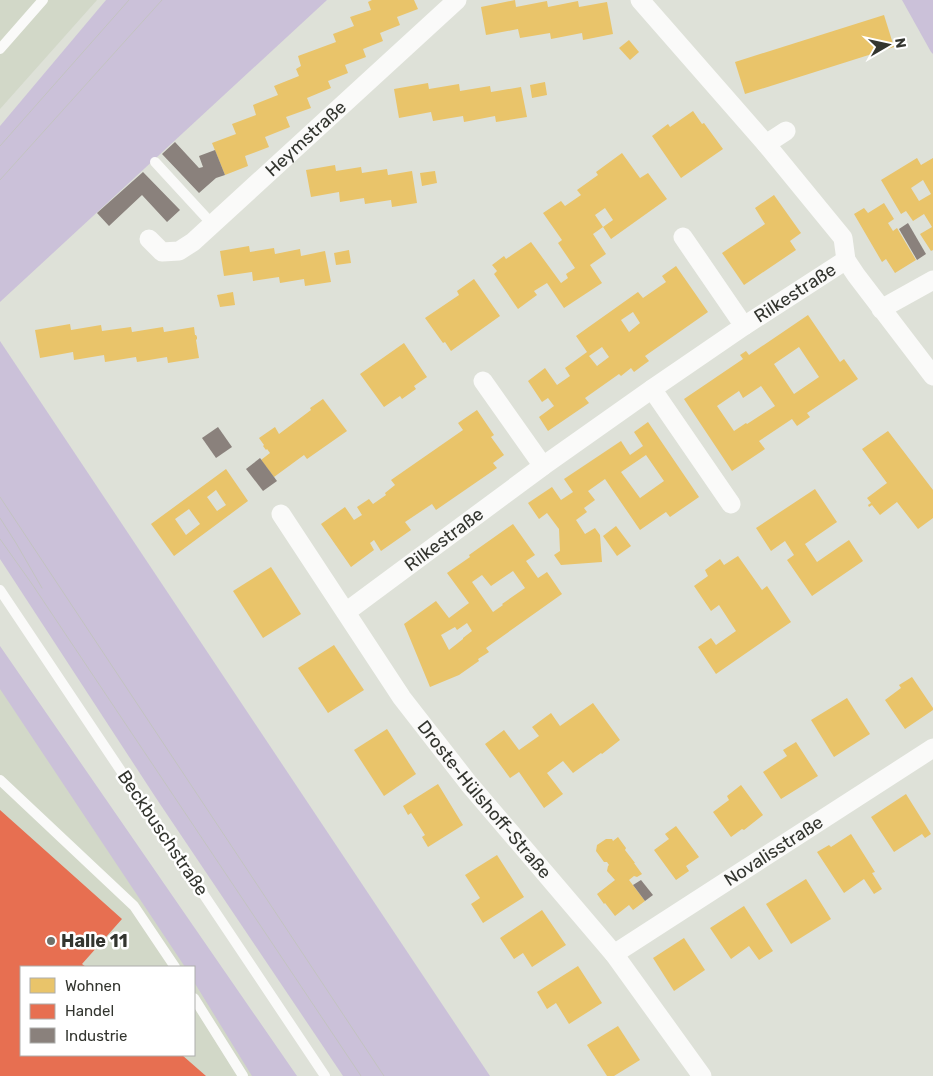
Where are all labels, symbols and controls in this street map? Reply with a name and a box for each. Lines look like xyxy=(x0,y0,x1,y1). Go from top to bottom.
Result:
north arrow xyxy=(863,20,913,70)
text: N xyxy=(891,37,910,49)
street label: Heymstraße xyxy=(261,96,351,181)
street label: Rilkestraße xyxy=(750,258,840,327)
street label: Rilkestraße xyxy=(400,503,488,576)
street label: Droste-Hülshoff-Straße xyxy=(413,716,556,883)
street label: Beckbuschstraße xyxy=(113,766,213,900)
street label: Novalisstraße xyxy=(720,811,827,891)
place label: Halle 11 xyxy=(61,930,128,952)
marker: Halle 11 xyxy=(45,935,57,947)
legend xyxy=(20,966,195,1056)
text: Wohnen xyxy=(65,977,121,995)
text: Handel xyxy=(65,1002,114,1020)
text: Industrie xyxy=(65,1027,127,1045)

